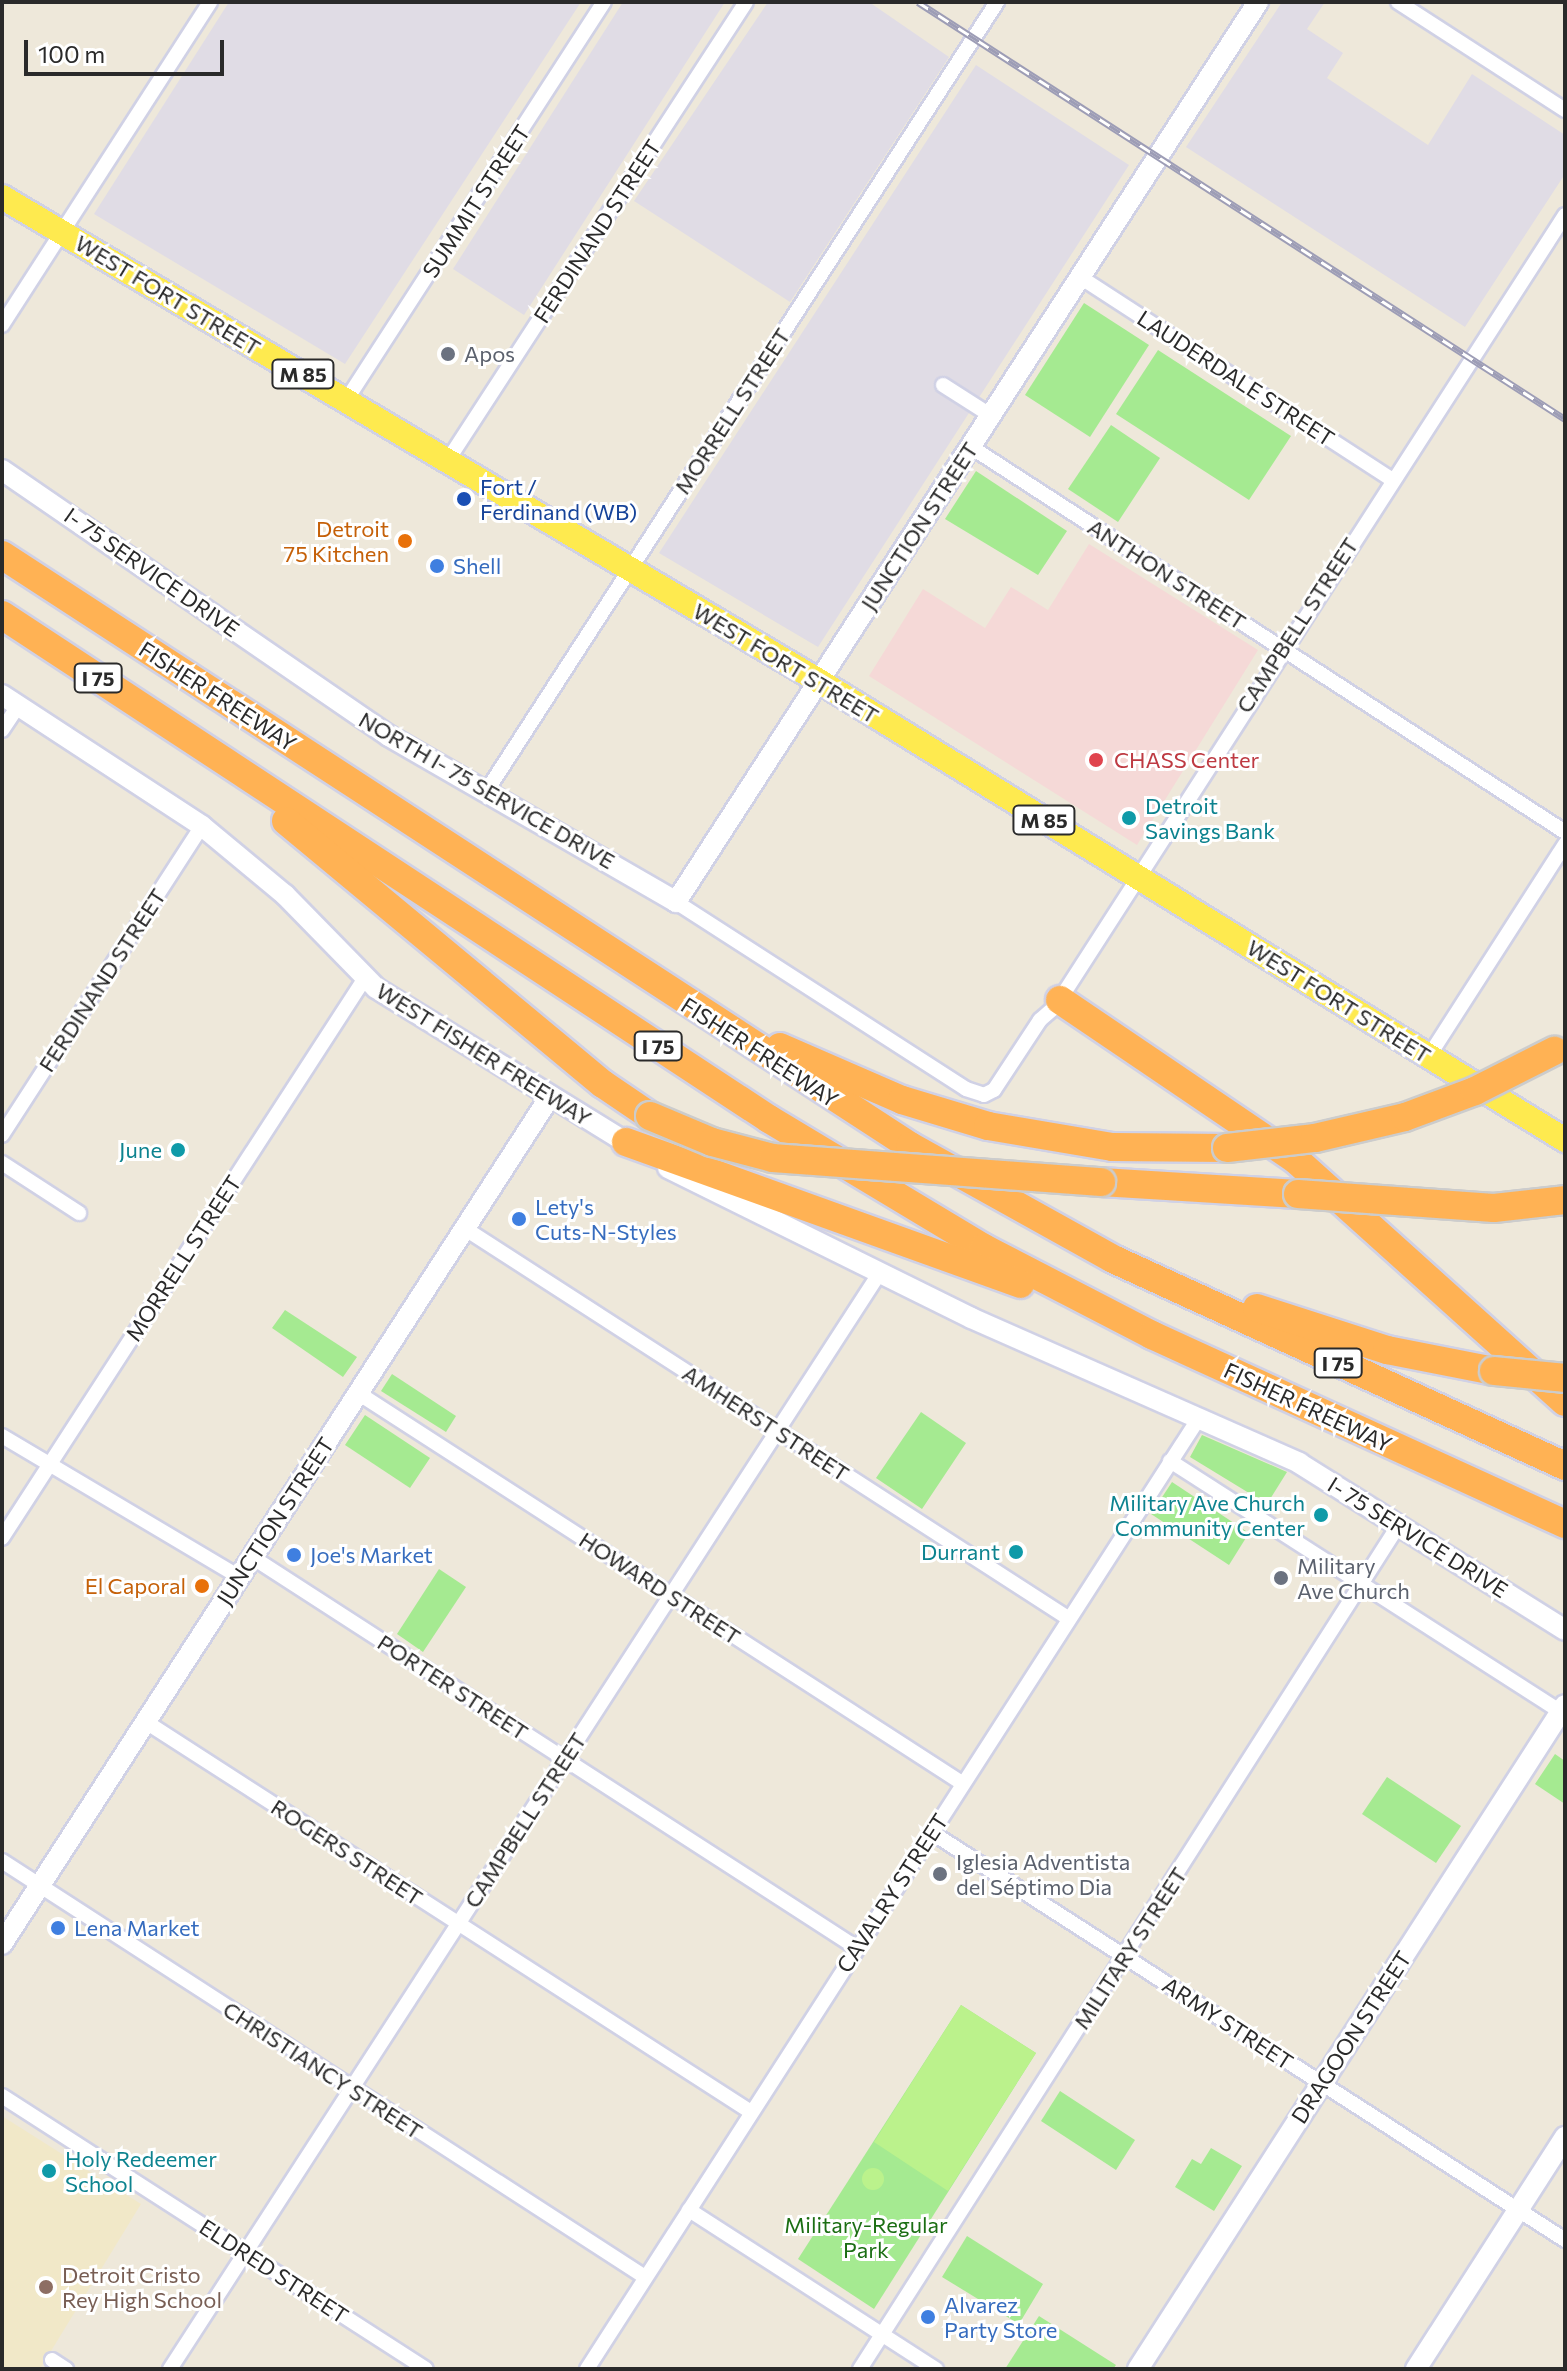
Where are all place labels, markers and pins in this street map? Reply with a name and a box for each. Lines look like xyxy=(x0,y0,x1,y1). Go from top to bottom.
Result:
place label: Apos xyxy=(464,341,515,367)
marker: Apos xyxy=(439,345,457,363)
place label: Fort / Ferdinand (WB) xyxy=(480,473,637,524)
marker: Fort / Ferdinand (WB) xyxy=(455,490,473,508)
place label: Detroit 75 Kitchen xyxy=(284,515,389,566)
marker: Detroit 75 Kitchen xyxy=(396,532,414,550)
place label: Shell xyxy=(453,553,501,579)
marker: Shell xyxy=(428,557,446,575)
place label: CHASS Center xyxy=(1114,747,1259,773)
marker: CHASS Center xyxy=(1085,749,1107,771)
place label: Detroit Savings Bank xyxy=(1145,792,1275,844)
marker: Detroit Savings Bank xyxy=(1120,809,1138,827)
place label: June xyxy=(119,1137,162,1163)
marker: June xyxy=(169,1141,187,1159)
place label: Lety's Cuts-N-Styles xyxy=(535,1193,677,1244)
marker: Lety's Cuts-N-Styles xyxy=(510,1210,528,1228)
place label: Military Ave Church Community Center xyxy=(1109,1489,1305,1540)
marker: Military Ave Church Community Center xyxy=(1312,1506,1330,1524)
place label: Durrant xyxy=(921,1539,1000,1565)
place label: Joe's Market xyxy=(310,1542,433,1568)
marker: Durrant xyxy=(1007,1543,1025,1561)
marker: Joe's Market xyxy=(285,1546,303,1564)
place label: Military Ave Church xyxy=(1297,1552,1410,1604)
marker: Military Ave Church xyxy=(1272,1569,1290,1587)
place label: El Caporal xyxy=(85,1573,186,1599)
marker: El Caporal xyxy=(193,1577,211,1595)
place label: Iglesia Adventista del Séptimo Dia xyxy=(956,1848,1130,1900)
marker: Iglesia Adventista del Séptimo Dia xyxy=(931,1865,949,1883)
place label: Lena Market xyxy=(74,1915,200,1941)
marker: Lena Market xyxy=(49,1919,67,1937)
place label: Holy Redeemer School xyxy=(65,2145,217,2196)
marker: Holy Redeemer School xyxy=(40,2162,58,2180)
place label: Detroit Cristo Rey High School xyxy=(62,2261,222,2312)
marker: Detroit Cristo Rey High School xyxy=(37,2278,55,2296)
place label: Alvarez Party Store xyxy=(944,2291,1057,2342)
marker: Alvarez Party Store xyxy=(919,2308,937,2326)

